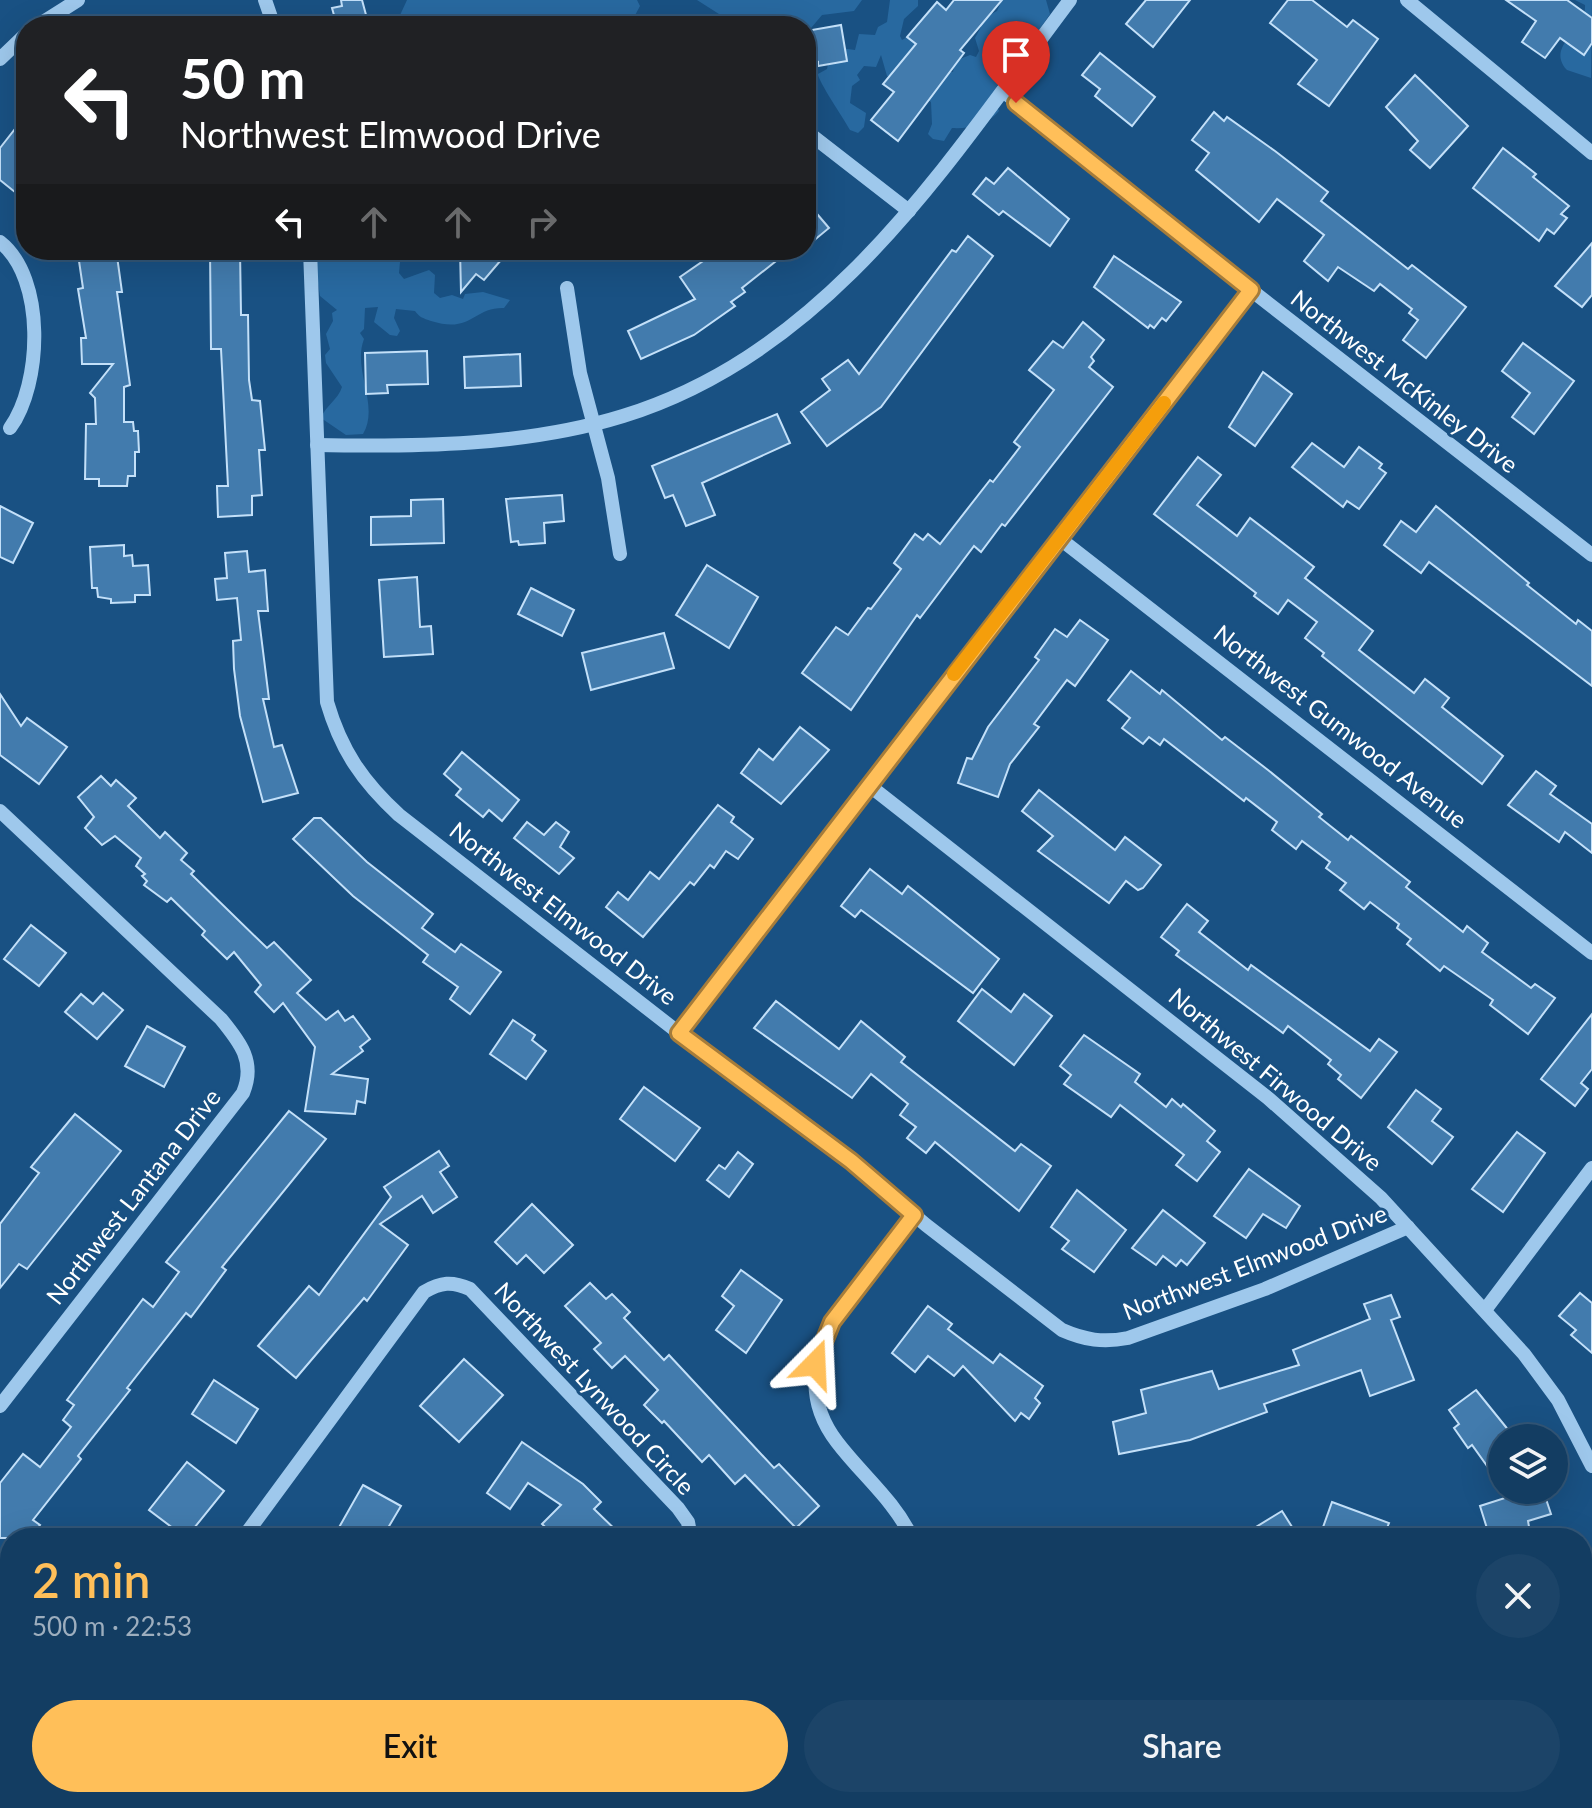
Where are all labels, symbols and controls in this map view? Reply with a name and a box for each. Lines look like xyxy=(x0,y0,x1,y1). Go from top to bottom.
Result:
pin xyxy=(982,21,1050,103)
icon: arrive xyxy=(994,33,1038,77)
text: 50 m xyxy=(180,44,305,111)
icon: left xyxy=(48,48,152,152)
text: Northwest Elmwood Drive xyxy=(180,112,601,156)
icon: left xyxy=(268,200,312,244)
icon: ahead xyxy=(352,200,396,244)
icon: ahead xyxy=(436,200,480,244)
icon: right xyxy=(520,200,564,244)
street label: Northwest McKinley Drive xyxy=(1286,283,1524,478)
street label: Northwest Gumwood Avenue xyxy=(1209,618,1473,834)
street label: Northwest Elmwood Drive xyxy=(444,815,683,1011)
street label: Northwest Firwood Drive xyxy=(1163,981,1388,1177)
street label: Northwest Lantana Drive xyxy=(40,1083,226,1310)
street label: Northwest Elmwood Drive xyxy=(1118,1198,1391,1325)
street label: Northwest Lynwood Circle xyxy=(489,1276,701,1500)
position arrow xyxy=(773,1322,857,1406)
map controls xyxy=(1488,1424,1568,1504)
button: layers xyxy=(1488,1424,1568,1504)
text: 2 min xyxy=(32,1551,150,1608)
button: close xyxy=(1476,1554,1560,1638)
text: 500 m · 22:53 xyxy=(32,1610,192,1642)
button: Exit xyxy=(32,1700,788,1792)
button: Share xyxy=(804,1700,1560,1792)

